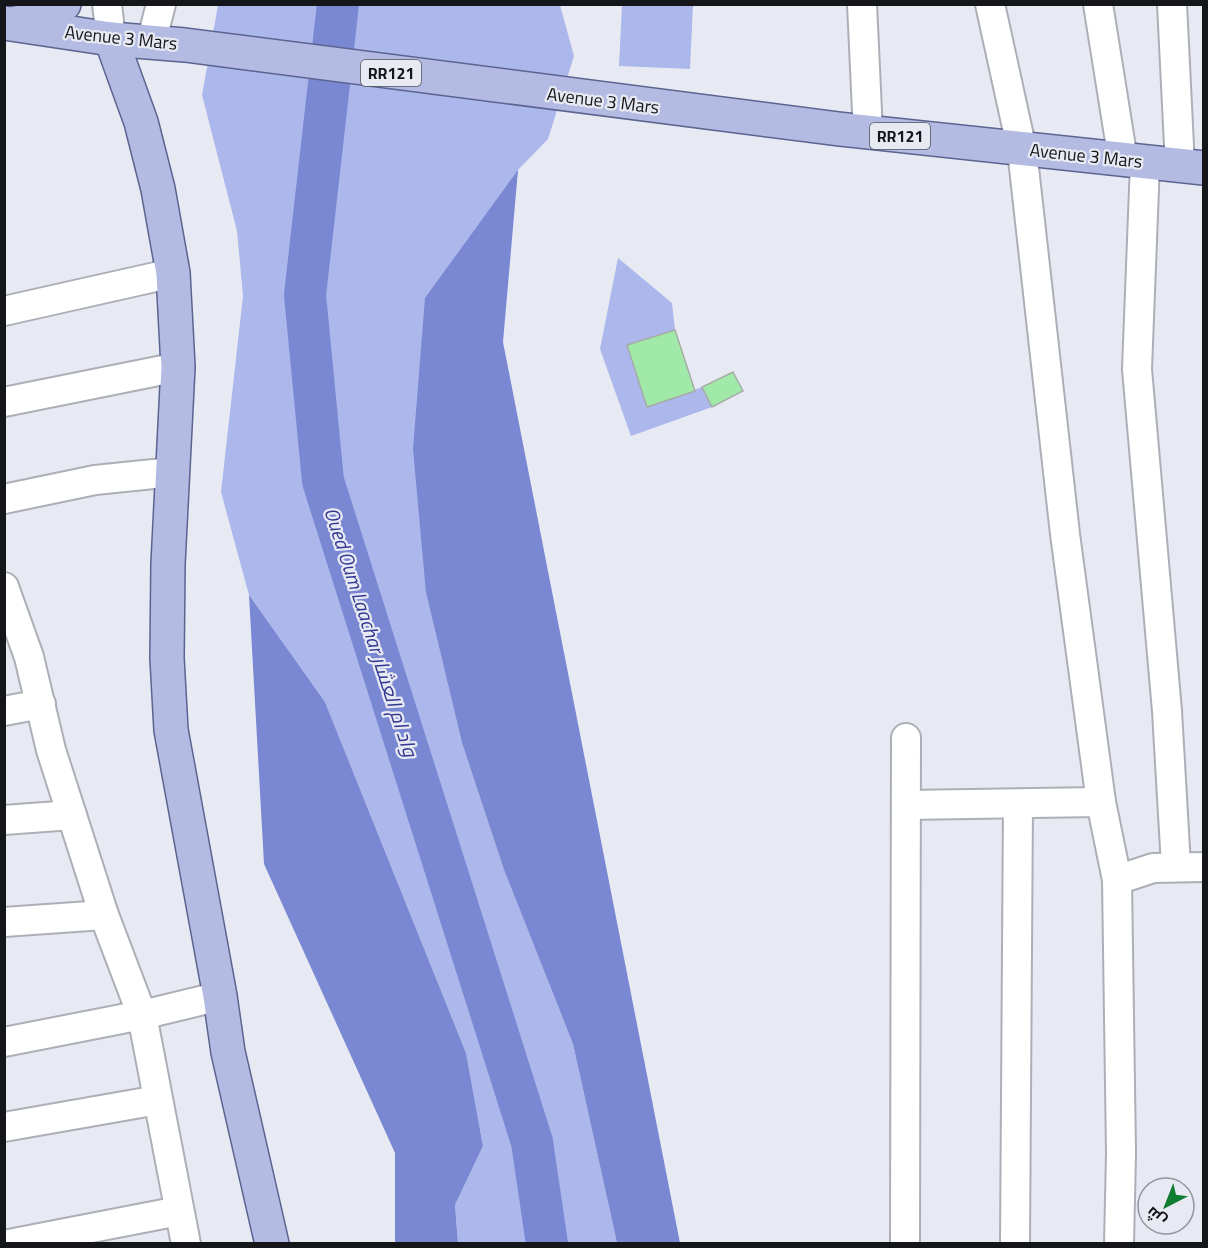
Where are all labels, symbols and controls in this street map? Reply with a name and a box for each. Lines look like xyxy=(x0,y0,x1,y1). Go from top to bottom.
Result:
street label: Avenue 3 Mars xyxy=(63,18,179,57)
road number: RR121 xyxy=(361,60,421,86)
street label: Avenue 3 Mars xyxy=(545,80,661,121)
road number: RR121 xyxy=(870,123,930,149)
street label: Avenue 3 Mars xyxy=(1028,136,1144,175)
water label: Oued Oum Laachar واد ام العشار xyxy=(316,503,427,762)
north arrow xyxy=(1136,1176,1196,1236)
text: ش xyxy=(1140,1201,1172,1233)

